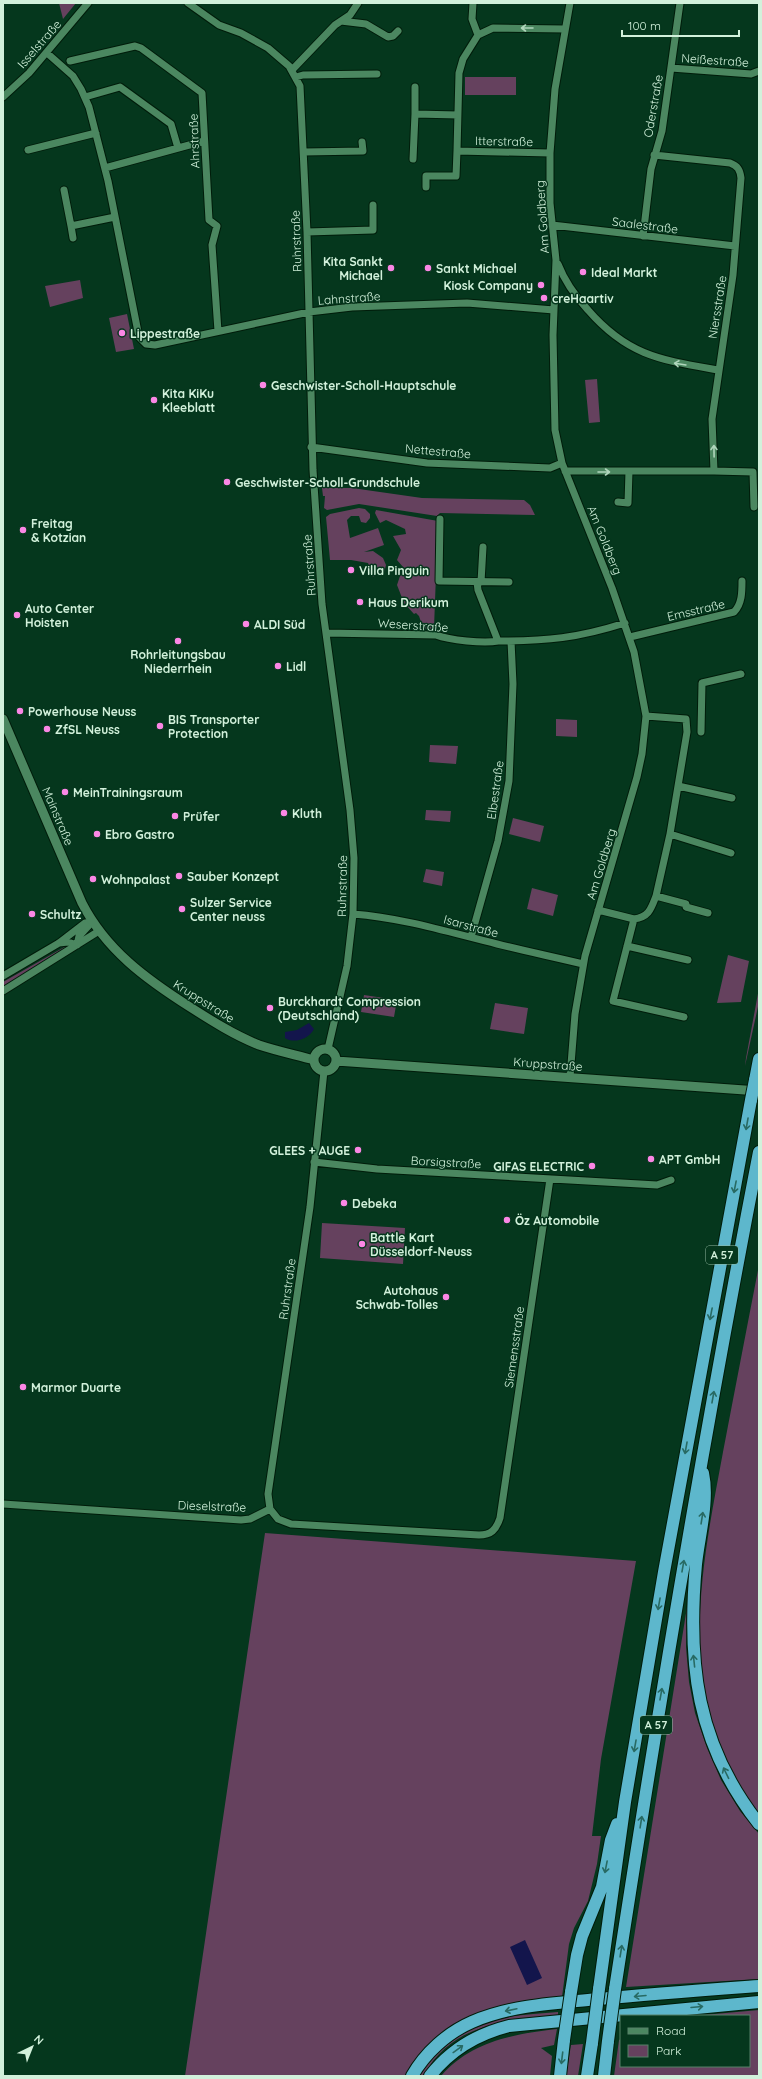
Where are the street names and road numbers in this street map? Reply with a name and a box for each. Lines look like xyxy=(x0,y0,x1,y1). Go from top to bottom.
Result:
street label: Isselstraße xyxy=(14,17,64,71)
street label: Neißestraße xyxy=(681,50,749,70)
street label: Oderstraße xyxy=(640,73,666,139)
street label: Ahrstraße xyxy=(186,113,202,169)
street label: Itterstraße xyxy=(475,133,533,149)
street label: Am Goldberg xyxy=(532,180,552,254)
street label: Ruhrstraße xyxy=(287,210,305,272)
street label: Saalestraße xyxy=(611,214,679,237)
street label: Niersstraße xyxy=(705,274,729,340)
street label: Lahnstraße xyxy=(317,288,381,308)
street label: Nettestraße xyxy=(405,441,472,461)
street label: Am Goldberg xyxy=(584,503,626,577)
street label: Ruhrstraße xyxy=(299,533,319,596)
street label: Emsstraße xyxy=(666,596,727,624)
street label: Weserstraße xyxy=(377,615,449,635)
street label: Elbestraße xyxy=(483,759,507,820)
street label: Mainstraße xyxy=(39,784,77,848)
street label: Am Goldberg xyxy=(583,827,619,901)
street label: Ruhrstraße xyxy=(334,855,350,917)
street label: Isarstraße xyxy=(442,911,500,941)
street label: Kruppstraße xyxy=(171,976,238,1026)
street label: Kruppstraße xyxy=(513,1054,583,1074)
street label: Borsigstraße xyxy=(410,1153,482,1171)
road number: A 57 xyxy=(706,1246,738,1264)
street label: Ruhrstraße xyxy=(275,1257,299,1321)
street label: Siemensstraße xyxy=(501,1305,527,1389)
street label: Dieselstraße xyxy=(177,1497,247,1515)
road number: A 57 xyxy=(640,1716,672,1734)

